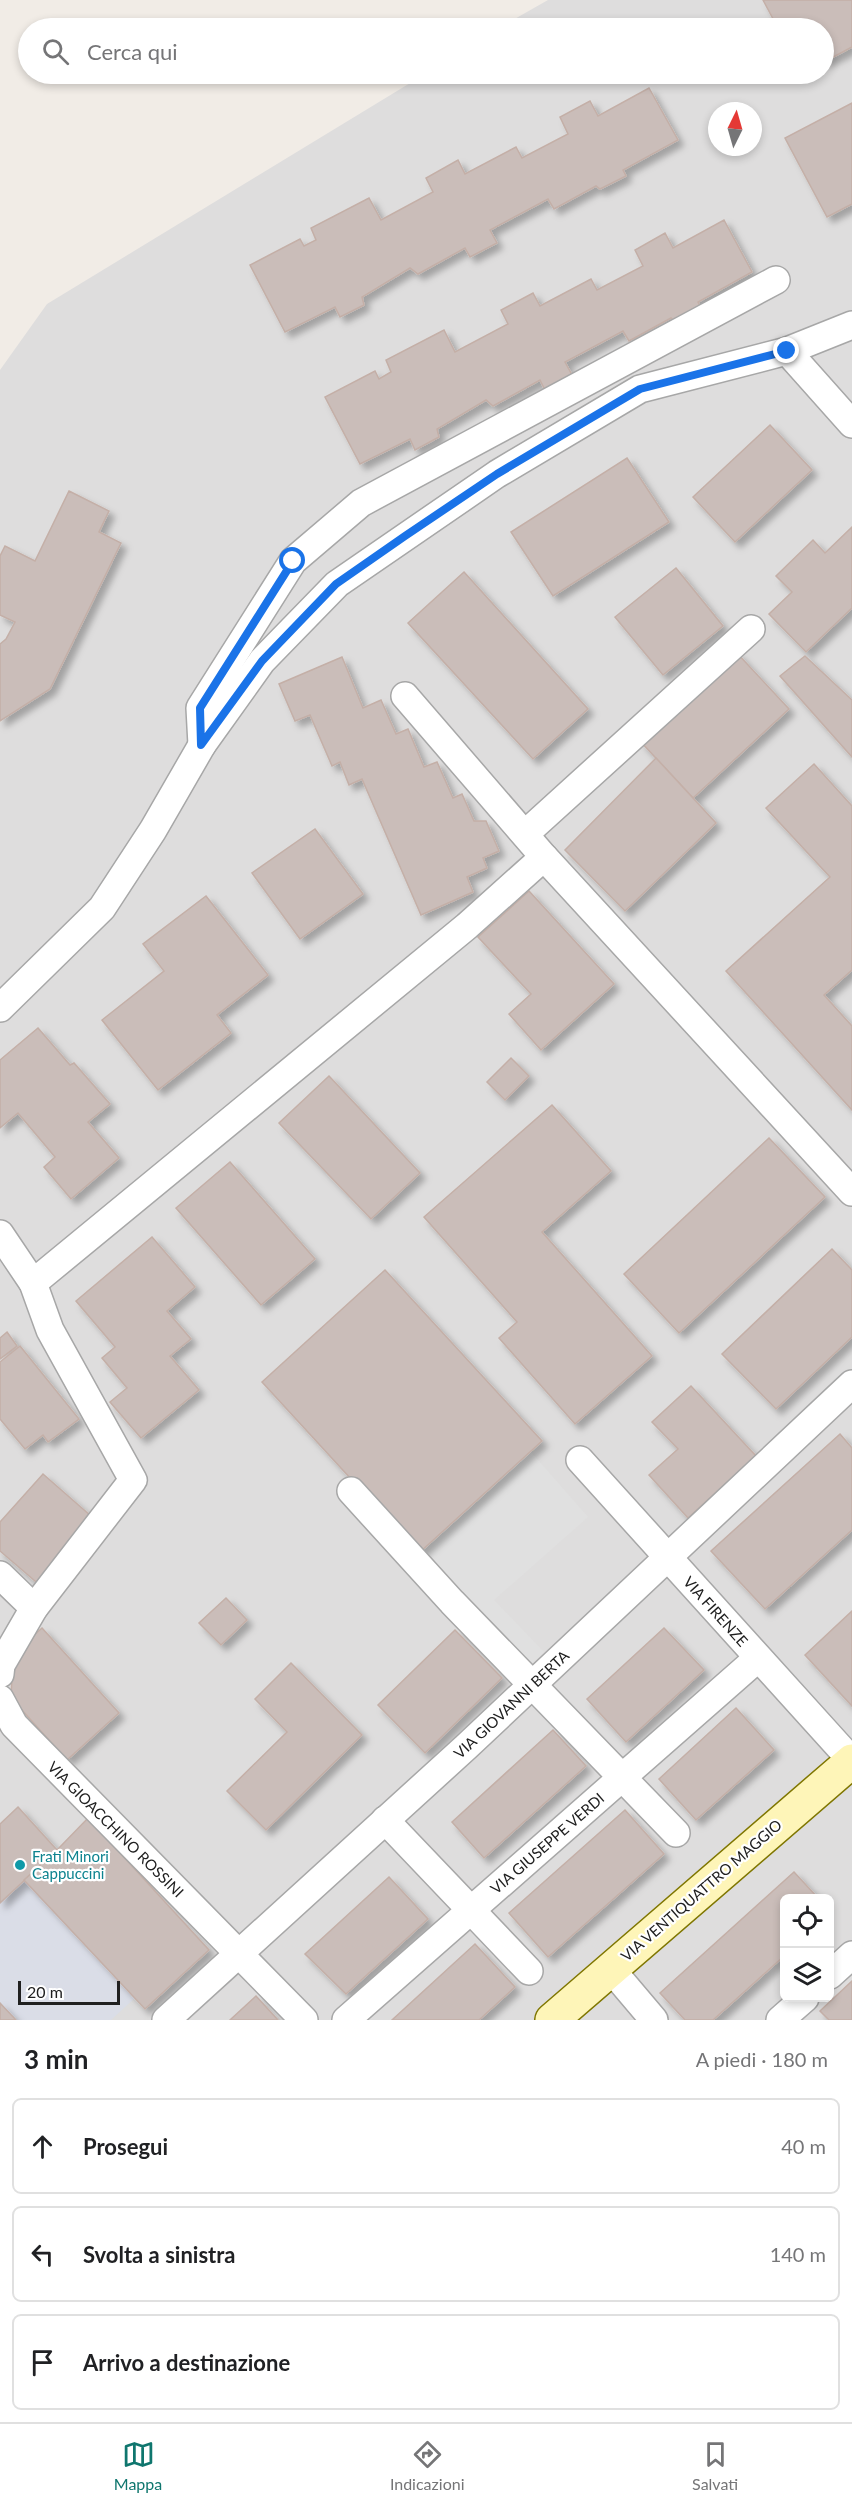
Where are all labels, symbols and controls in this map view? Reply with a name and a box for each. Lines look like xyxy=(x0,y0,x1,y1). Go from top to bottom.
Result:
search box xyxy=(18,18,834,84)
icon: search xyxy=(39,35,72,68)
text: Cerca qui xyxy=(87,38,178,65)
north arrow xyxy=(708,102,762,156)
route end xyxy=(773,337,799,363)
route start xyxy=(279,547,305,573)
street label: VIA FIRENZE xyxy=(680,1572,752,1650)
street label: VIA GIOVANNI BERTA xyxy=(450,1646,573,1762)
street label: VIA GIOACCHINO ROSSINI xyxy=(44,1757,188,1901)
street label: VIA GIUSEPPE VERDI xyxy=(487,1789,607,1897)
street label: VIA VENTIQUATTRO MAGGIO xyxy=(617,1815,785,1965)
place label: Frati Minori Cappuccini xyxy=(32,1847,109,1882)
marker: Frati Minori Cappuccini xyxy=(13,1858,27,1872)
map controls xyxy=(780,1894,834,2002)
button: locate xyxy=(780,1894,834,1948)
button: layers xyxy=(780,1948,834,2002)
scale bar xyxy=(18,1978,120,2006)
text: 20 m xyxy=(27,1982,63,2001)
text: 3 min xyxy=(24,2043,88,2075)
text: A piedi · 180 m xyxy=(696,2047,828,2071)
icon: ahead xyxy=(26,2130,59,2163)
text: Prosegui xyxy=(83,2133,168,2160)
text: 40 m xyxy=(781,2134,826,2158)
icon: left xyxy=(26,2238,59,2271)
text: Svolta a sinistra xyxy=(83,2241,235,2268)
text: 140 m xyxy=(770,2242,826,2266)
icon: arrive xyxy=(26,2346,59,2379)
text: Arrivo a destinazione xyxy=(83,2349,290,2376)
tab: Mappa xyxy=(114,2438,162,2493)
tab: Indicazioni xyxy=(390,2438,464,2493)
tab: Salvati xyxy=(692,2438,738,2493)

